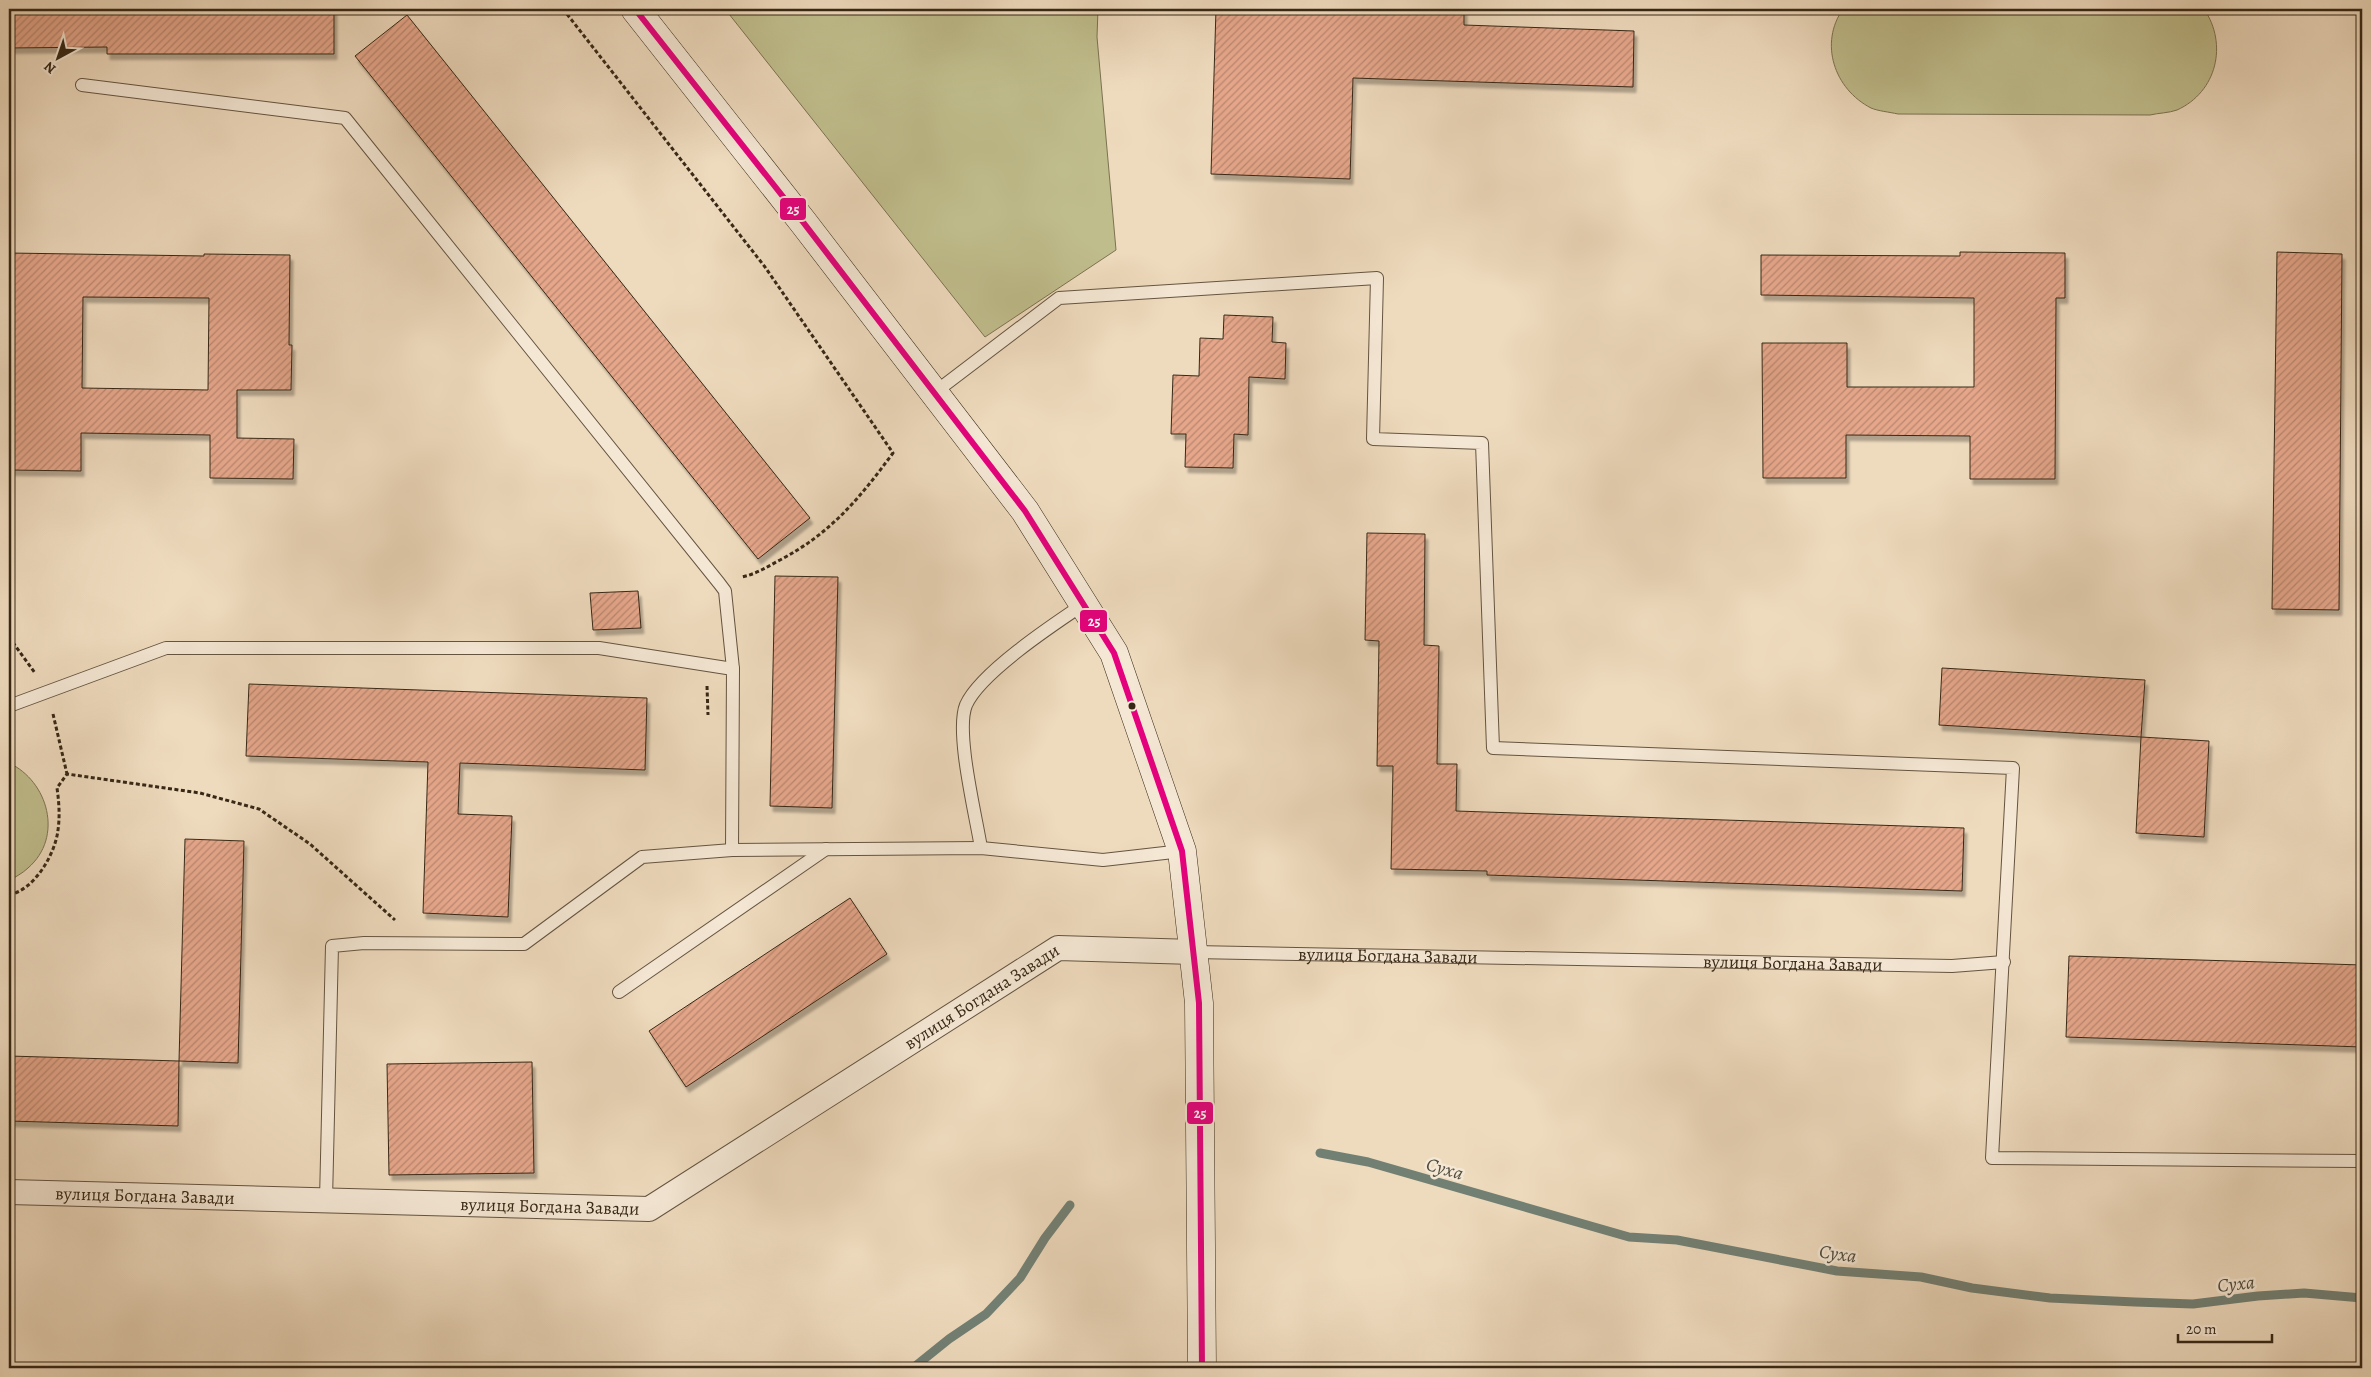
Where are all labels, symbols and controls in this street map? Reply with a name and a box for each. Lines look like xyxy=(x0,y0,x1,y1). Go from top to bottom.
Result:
north arrow xyxy=(32,32,82,82)
text: N xyxy=(40,57,60,78)
line badge: 25 xyxy=(779,197,807,221)
text: 25 xyxy=(787,200,799,219)
line badge: 25 xyxy=(1079,609,1108,633)
text: 25 xyxy=(1088,612,1100,631)
unlabelled marker xyxy=(1127,701,1137,711)
street label: вулиця Богдана Завади xyxy=(900,938,1064,1055)
street label: вулиця Богдана Завади xyxy=(1298,942,1478,969)
street label: вулиця Богдана Завади xyxy=(1703,949,1883,977)
line badge: 25 xyxy=(1186,1101,1214,1125)
text: 25 xyxy=(1194,1104,1206,1123)
water label: Суха xyxy=(1423,1151,1467,1187)
street label: вулиця Богдана Завади xyxy=(55,1181,235,1210)
street label: вулиця Богдана Завади xyxy=(460,1192,640,1221)
water label: Суха xyxy=(1817,1239,1858,1269)
water label: Суха xyxy=(2216,1269,2256,1299)
scale bar xyxy=(2178,1312,2272,1344)
text: 20 m xyxy=(2186,1319,2217,1339)

